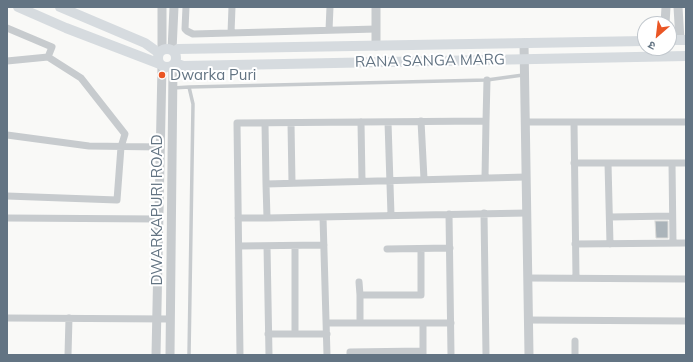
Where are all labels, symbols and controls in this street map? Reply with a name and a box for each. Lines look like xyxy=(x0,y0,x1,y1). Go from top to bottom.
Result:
north arrow xyxy=(637,16,677,56)
text: उ xyxy=(646,38,658,53)
street label: RANA SANGA MARG xyxy=(355,51,505,71)
place label: Dwarka Puri xyxy=(170,66,256,84)
marker: Dwarka Puri xyxy=(157,70,167,80)
street label: DWARKAPURI ROAD xyxy=(148,134,166,286)

